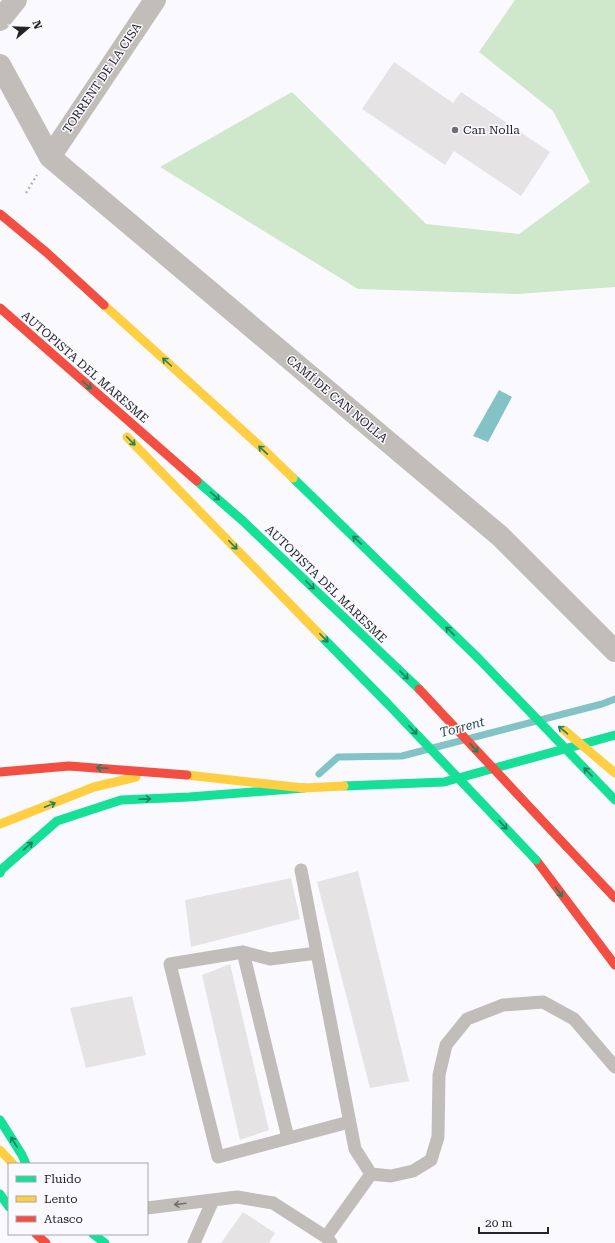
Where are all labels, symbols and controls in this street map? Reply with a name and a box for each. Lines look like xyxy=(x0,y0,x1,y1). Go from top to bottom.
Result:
north arrow xyxy=(8,8,48,48)
text: N xyxy=(29,19,45,32)
street label: TORRENT DE LA CISA xyxy=(60,20,145,136)
place label: Can Nolla xyxy=(463,123,520,137)
marker: Can Nolla xyxy=(450,125,460,135)
street label: AUTOPISTA DEL MARESME xyxy=(19,308,151,426)
street label: CAMÍ DE CAN NOLLA xyxy=(283,352,391,446)
one-way arrow xyxy=(163,358,173,367)
one-way arrow xyxy=(82,380,93,389)
one-way arrow xyxy=(126,436,136,446)
one-way arrow xyxy=(258,445,269,454)
one-way arrow xyxy=(209,492,220,501)
street label: AUTOPISTA DEL MARESME xyxy=(262,522,390,646)
one-way arrow xyxy=(352,535,362,545)
one-way arrow xyxy=(228,540,238,550)
one-way arrow xyxy=(305,580,315,590)
one-way arrow xyxy=(445,626,455,636)
one-way arrow xyxy=(319,633,329,643)
one-way arrow xyxy=(399,670,409,680)
water label: Torrent xyxy=(438,714,486,740)
one-way arrow xyxy=(408,725,418,735)
one-way arrow xyxy=(558,725,569,734)
one-way arrow xyxy=(469,743,479,753)
one-way arrow xyxy=(96,765,109,772)
one-way arrow xyxy=(583,767,593,777)
one-way arrow xyxy=(138,795,151,803)
one-way arrow xyxy=(43,801,55,809)
one-way arrow xyxy=(498,819,507,830)
one-way arrow xyxy=(23,842,33,851)
one-way arrow xyxy=(555,886,563,897)
one-way arrow xyxy=(9,1136,17,1148)
legend xyxy=(8,1163,148,1235)
text: Fluido xyxy=(44,1172,81,1186)
text: Lento xyxy=(44,1192,78,1206)
one-way arrow xyxy=(174,1200,187,1208)
scale bar xyxy=(479,1209,548,1235)
text: Atasco xyxy=(44,1212,83,1226)
text: 20 m xyxy=(485,1216,512,1230)

